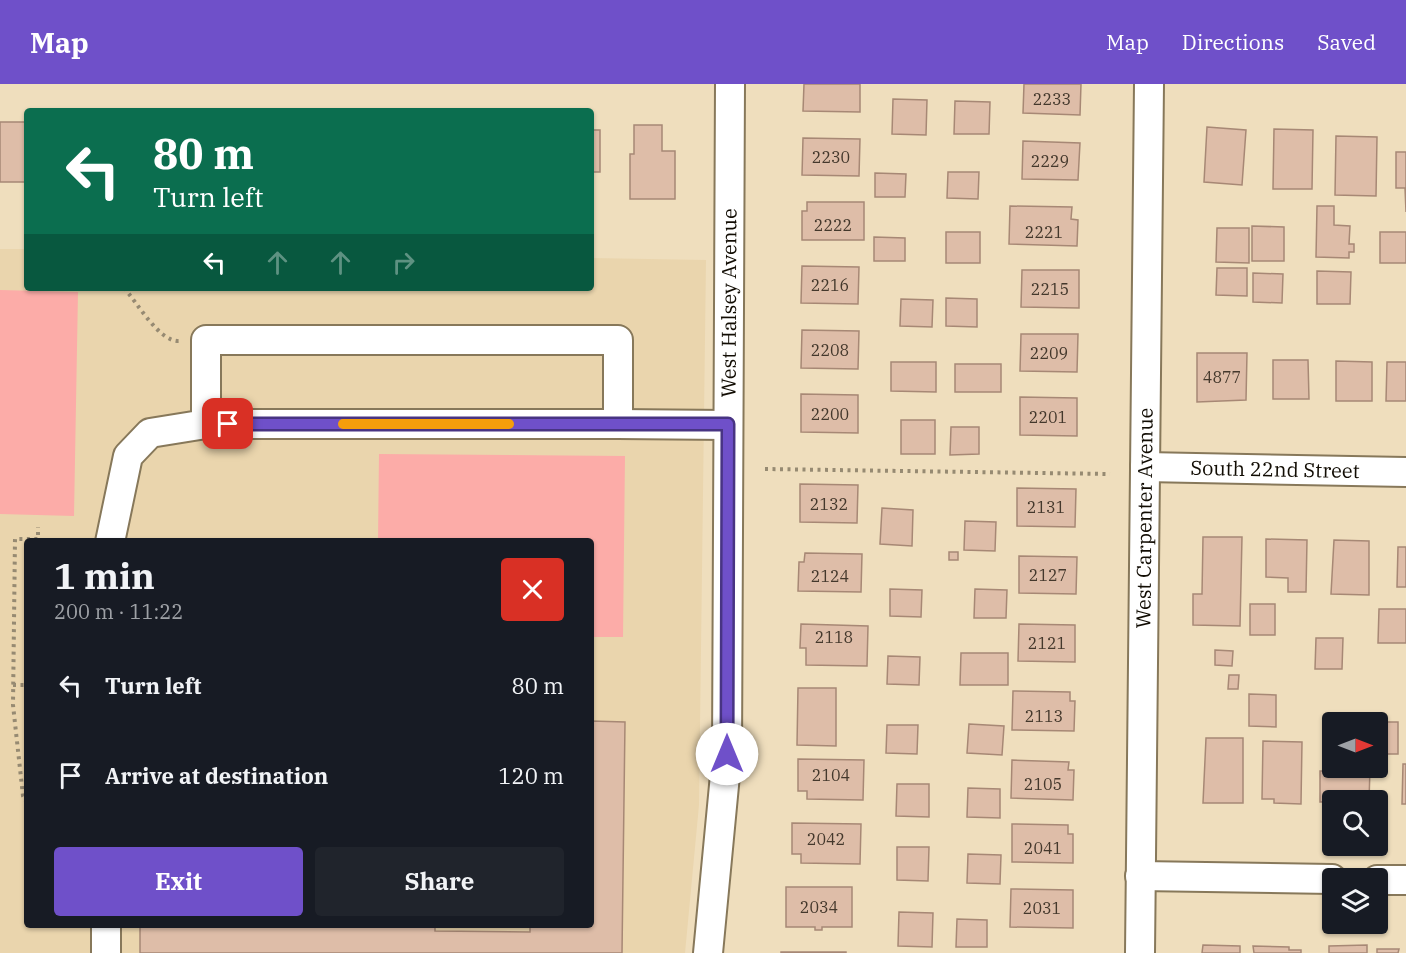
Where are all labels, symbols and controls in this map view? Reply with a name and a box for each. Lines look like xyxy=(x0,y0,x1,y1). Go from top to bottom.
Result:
text: Map xyxy=(30,24,89,61)
text: Map xyxy=(1106,28,1149,56)
text: Directions xyxy=(1182,28,1284,56)
text: Saved xyxy=(1317,28,1376,56)
house number: 2233 xyxy=(1033,89,1071,109)
text: 80 m xyxy=(153,126,254,181)
icon: left xyxy=(54,132,132,210)
house number: 2230 xyxy=(812,147,850,167)
house number: 2229 xyxy=(1031,151,1069,171)
text: Turn left xyxy=(153,179,264,214)
street label: West Halsey Avenue xyxy=(715,208,742,398)
house number: 2222 xyxy=(814,215,852,235)
house number: 2221 xyxy=(1025,222,1063,242)
icon: left xyxy=(198,246,231,279)
icon: ahead xyxy=(261,246,294,279)
icon: ahead xyxy=(324,246,357,279)
icon: right xyxy=(387,246,420,279)
house number: 2216 xyxy=(811,275,849,295)
house number: 2215 xyxy=(1031,279,1069,299)
house number: 2208 xyxy=(811,340,849,360)
house number: 2209 xyxy=(1030,343,1068,363)
house number: 4877 xyxy=(1203,367,1241,387)
pin xyxy=(202,398,253,449)
house number: 2200 xyxy=(811,404,849,424)
icon: arrive xyxy=(211,407,244,440)
house number: 2201 xyxy=(1029,407,1067,427)
street label: West Carpenter Avenue xyxy=(1129,408,1159,629)
street label: South 22nd Street xyxy=(1190,454,1360,484)
house number: 2132 xyxy=(810,494,848,514)
house number: 2131 xyxy=(1027,497,1065,517)
text: 1 min xyxy=(54,552,155,599)
button: close xyxy=(501,558,564,621)
house number: 2127 xyxy=(1029,565,1067,585)
house number: 2124 xyxy=(811,566,849,586)
text: 200 m · 11:22 xyxy=(54,598,183,625)
house number: 2118 xyxy=(815,627,853,647)
house number: 2121 xyxy=(1028,633,1066,653)
icon: left xyxy=(54,669,87,702)
text: Turn left xyxy=(105,671,201,700)
text: 80 m xyxy=(512,671,564,700)
house number: 2113 xyxy=(1025,706,1063,726)
north arrow xyxy=(1322,712,1388,778)
map controls xyxy=(1322,712,1388,934)
position arrow xyxy=(695,722,759,786)
icon: arrive xyxy=(54,759,87,792)
text: Arrive at destination xyxy=(105,761,328,790)
text: 120 m xyxy=(498,761,564,790)
house number: 2104 xyxy=(812,765,850,785)
house number: 2105 xyxy=(1024,774,1062,794)
button: search xyxy=(1322,790,1388,856)
house number: 2042 xyxy=(807,829,845,849)
house number: 2041 xyxy=(1024,838,1062,858)
button: Exit xyxy=(54,847,303,916)
button: Share xyxy=(315,847,564,916)
button: layers xyxy=(1322,868,1388,934)
house number: 2034 xyxy=(800,897,838,917)
house number: 2031 xyxy=(1023,898,1061,918)

